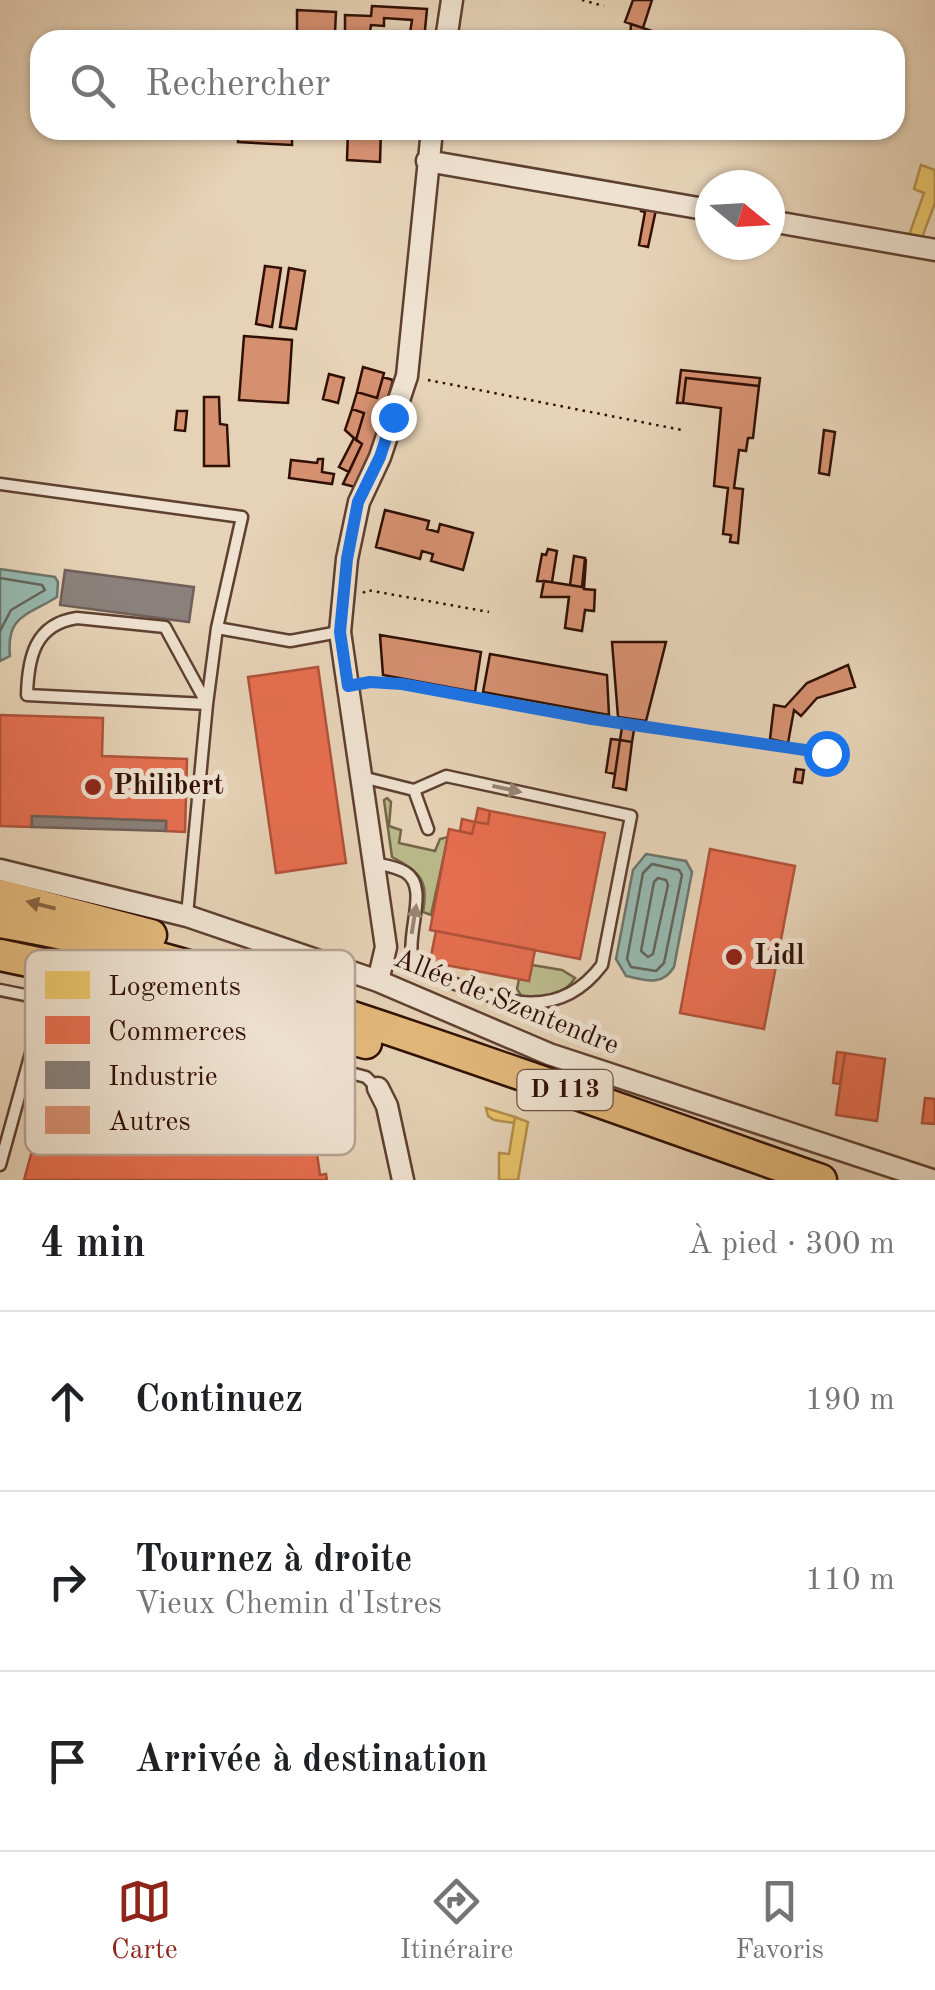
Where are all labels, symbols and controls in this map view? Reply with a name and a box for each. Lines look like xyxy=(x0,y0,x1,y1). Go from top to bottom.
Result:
search box xyxy=(30,30,905,140)
icon: search xyxy=(65,58,120,113)
text: Rechercher xyxy=(145,66,330,104)
north arrow xyxy=(695,170,785,260)
route end xyxy=(371,395,417,441)
route start xyxy=(804,731,850,777)
place label: Philibert xyxy=(113,773,224,801)
marker: Philibert xyxy=(82,776,104,798)
one-way arrow xyxy=(492,782,523,798)
one-way arrow xyxy=(25,897,56,912)
one-way arrow xyxy=(406,903,422,935)
place label: Lidl xyxy=(754,943,805,971)
street label: Allée de Szentendre xyxy=(390,945,622,1061)
marker: Lidl xyxy=(723,946,745,968)
legend xyxy=(25,950,355,1155)
text: Logements xyxy=(108,974,241,1002)
text: Commerces xyxy=(108,1019,247,1047)
text: Industrie xyxy=(108,1064,218,1092)
road number: D 113 xyxy=(518,1070,612,1110)
text: Autres xyxy=(108,1109,191,1137)
text: 4 min xyxy=(40,1224,146,1266)
text: À pied · 300 m xyxy=(688,1229,895,1261)
icon: ahead xyxy=(40,1374,95,1429)
text: Continuez xyxy=(135,1382,303,1420)
text: 190 m xyxy=(805,1385,895,1417)
text: Tournez à droite xyxy=(135,1542,413,1580)
icon: right xyxy=(40,1554,95,1609)
text: 110 m xyxy=(805,1565,895,1597)
text: Vieux Chemin d'Istres xyxy=(135,1589,442,1621)
icon: arrive xyxy=(40,1734,95,1789)
text: Arrivée à destination xyxy=(135,1742,488,1780)
tab: Carte xyxy=(111,1874,178,1969)
tab: Itinéraire xyxy=(400,1874,513,1969)
tab: Favoris xyxy=(735,1874,824,1969)

